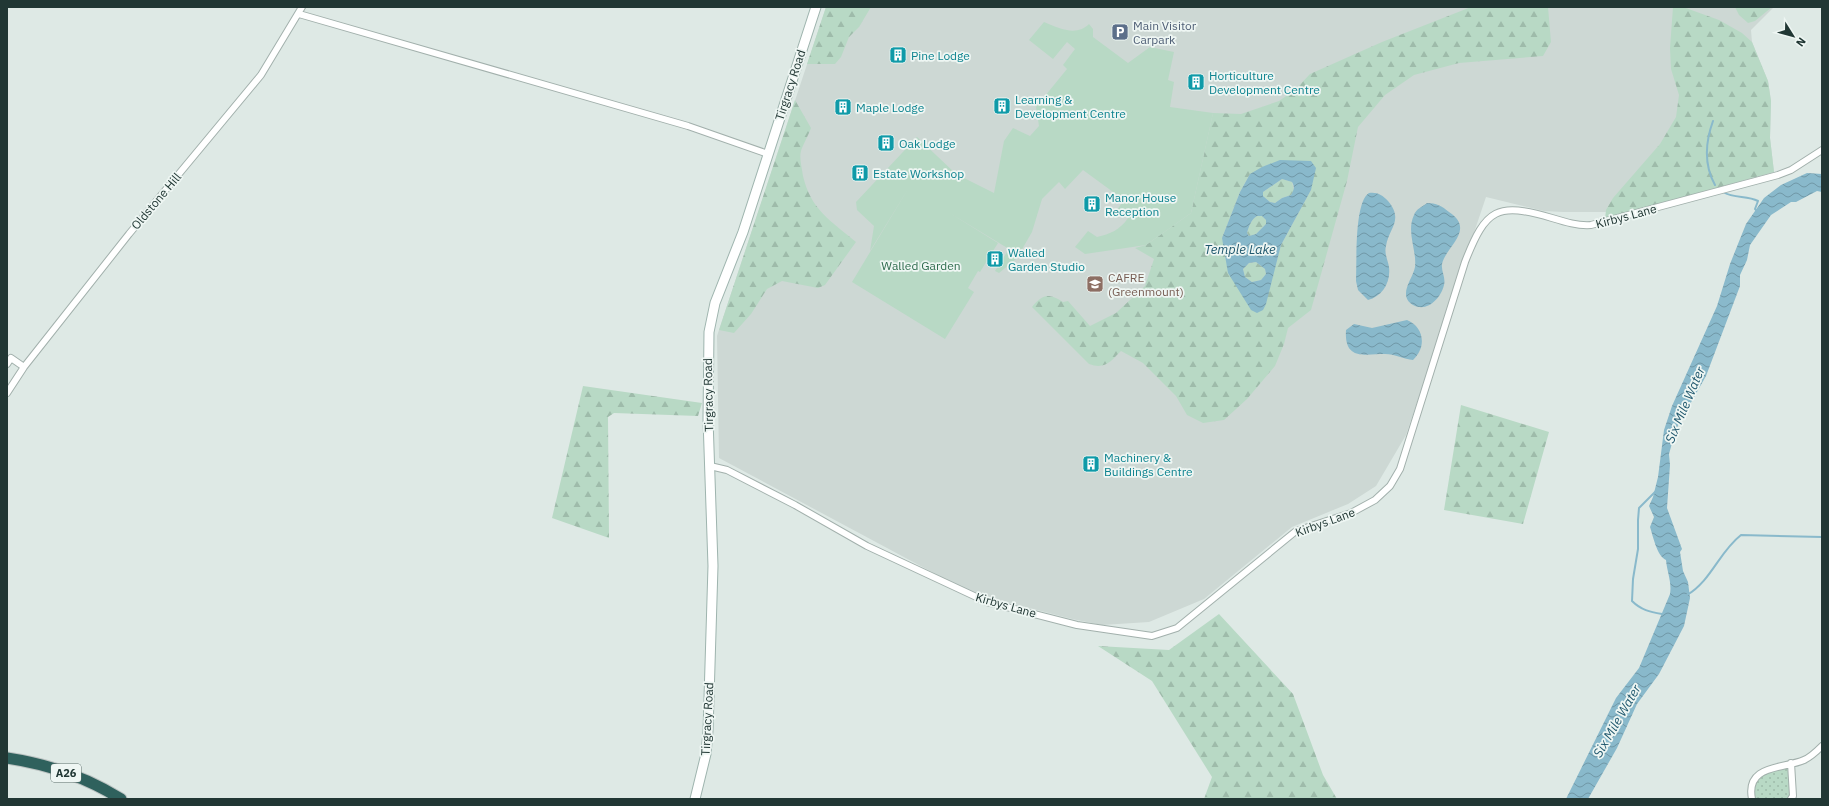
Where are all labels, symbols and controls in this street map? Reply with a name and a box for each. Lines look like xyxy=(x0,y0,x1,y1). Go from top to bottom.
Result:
north arrow xyxy=(1773,16,1813,56)
place label: Main Visitor Carpark xyxy=(1133,18,1197,47)
parking icon: Main Visitor Carpark xyxy=(1110,22,1130,42)
text: N xyxy=(1793,35,1809,49)
building icon: Pine Lodge xyxy=(888,45,908,65)
street label: Tirgracy Road xyxy=(772,48,808,122)
place label: Pine Lodge xyxy=(911,48,970,63)
place label: Horticulture Development Centre xyxy=(1209,68,1320,97)
building icon: Horticulture Development Centre xyxy=(1186,72,1206,92)
place label: Learning & Development Centre xyxy=(1015,92,1126,121)
building icon: Learning & Development Centre xyxy=(992,96,1012,116)
building icon: Maple Lodge xyxy=(833,97,853,117)
place label: Maple Lodge xyxy=(856,100,925,115)
building icon: Oak Lodge xyxy=(876,133,896,153)
place label: Oak Lodge xyxy=(899,136,956,151)
building icon: Estate Workshop xyxy=(850,163,870,183)
place label: Estate Workshop xyxy=(873,166,964,181)
street label: Oldstone Hill xyxy=(128,170,184,232)
place label: Manor House Reception xyxy=(1105,190,1177,219)
building icon: Manor House Reception xyxy=(1082,194,1102,214)
street label: Kirbys Lane xyxy=(1594,201,1658,231)
water label: Temple Lake xyxy=(1204,241,1276,258)
place label: Walled Garden Studio xyxy=(1008,245,1085,274)
building icon: Walled Garden Studio xyxy=(985,249,1005,269)
park label: Walled Garden xyxy=(881,258,961,273)
place label: CAFRE (Greenmount) xyxy=(1108,270,1184,299)
school or university icon: CAFRE (Greenmount) xyxy=(1085,274,1105,294)
street label: Tirgracy Road xyxy=(700,358,716,432)
water label: Six Mile Water xyxy=(1661,363,1709,446)
place label: Machinery & Buildings Centre xyxy=(1104,450,1193,479)
building icon: Machinery & Buildings Centre xyxy=(1081,454,1101,474)
street label: Kirbys Lane xyxy=(1293,504,1357,540)
street label: Kirbys Lane xyxy=(974,589,1038,621)
water label: Six Mile Water xyxy=(1589,680,1645,760)
street label: Tirgracy Road xyxy=(698,682,716,756)
road number: A26 xyxy=(51,764,81,782)

